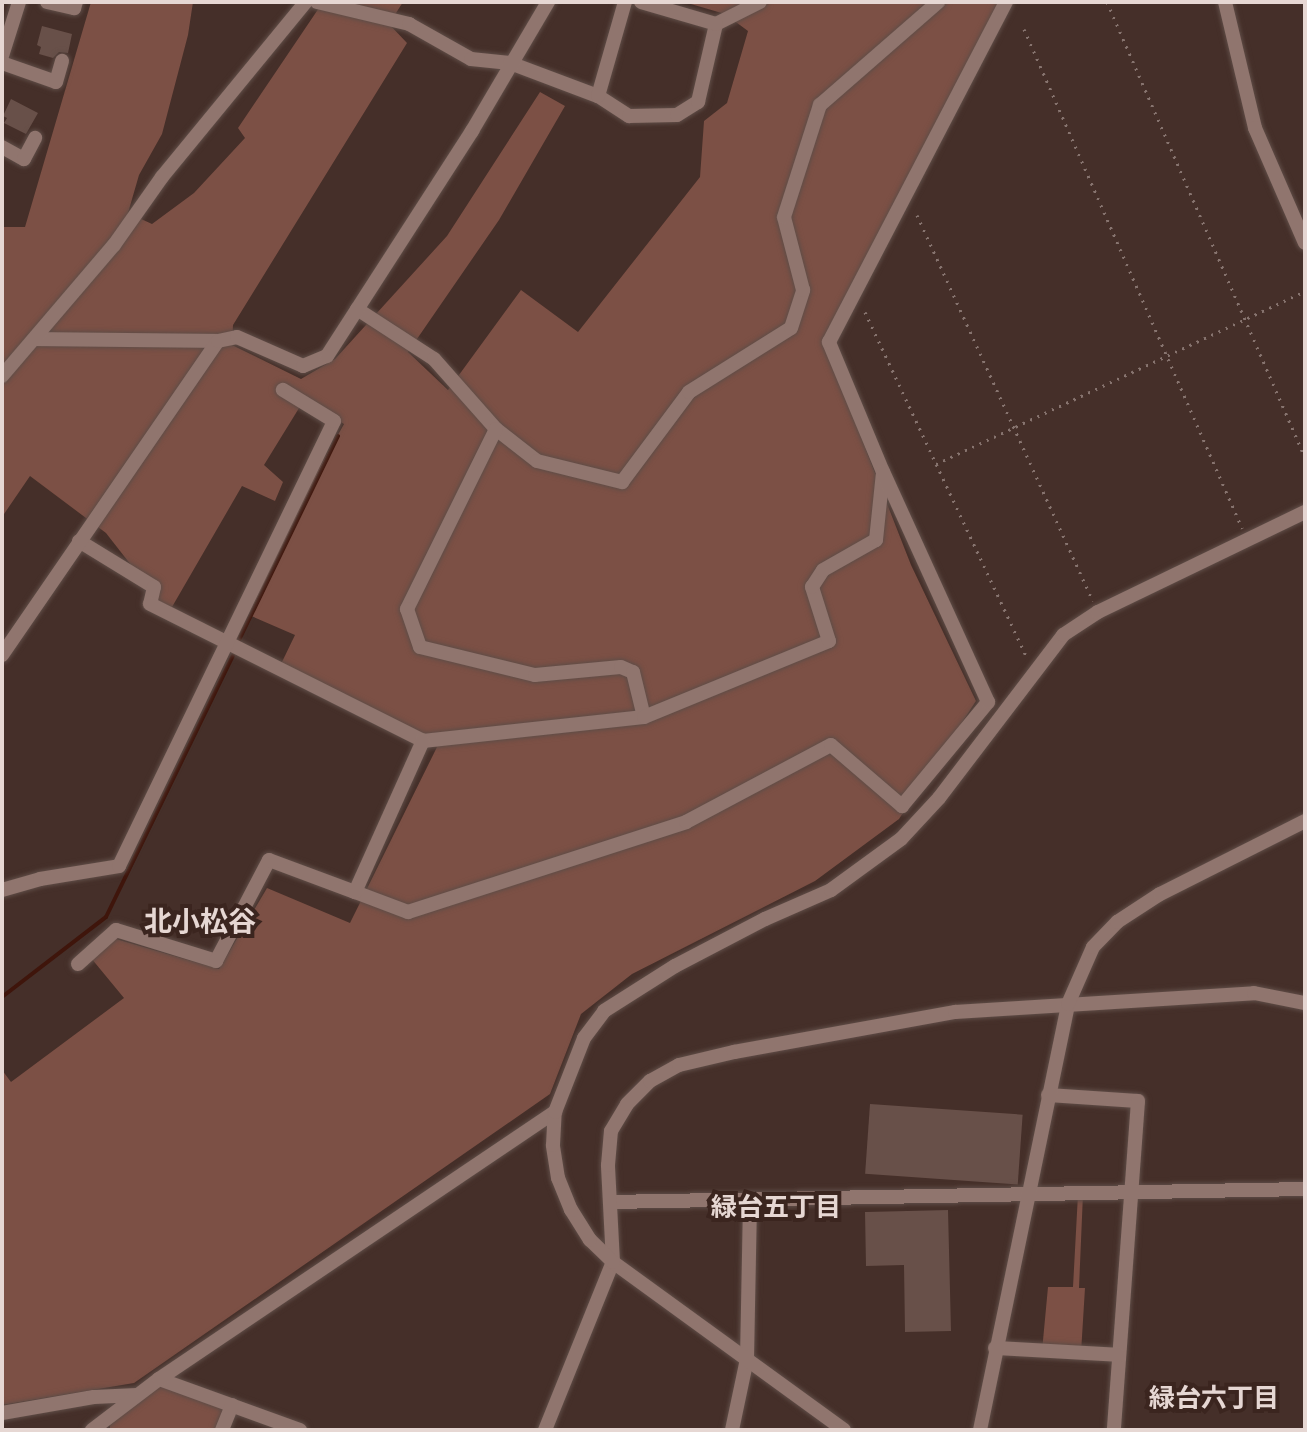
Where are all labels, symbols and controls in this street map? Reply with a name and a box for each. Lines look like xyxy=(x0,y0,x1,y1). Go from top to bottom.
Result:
district label: 北小松谷 xyxy=(144,906,256,940)
district label: 緑台五丁目 xyxy=(711,1193,841,1225)
district label: 緑台六丁目 xyxy=(1149,1384,1279,1416)

